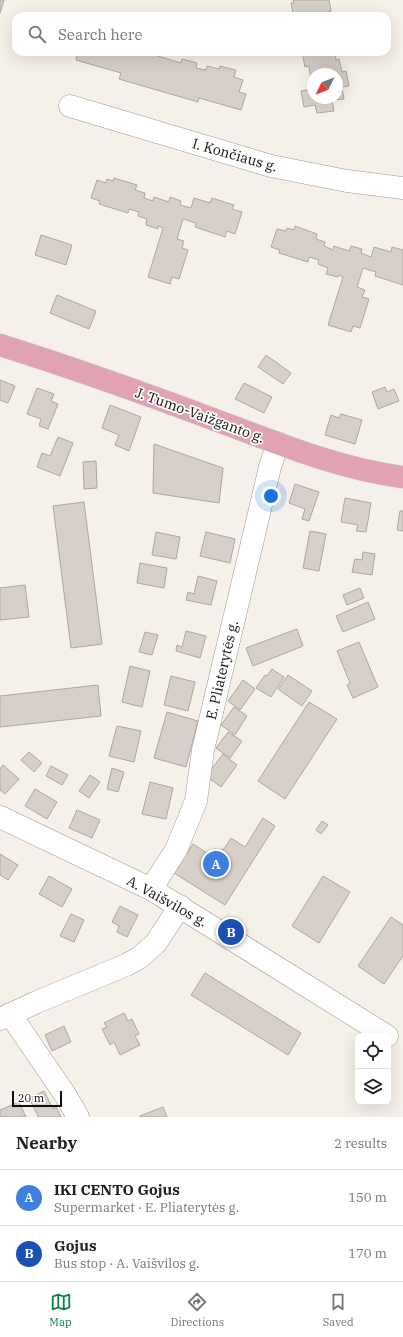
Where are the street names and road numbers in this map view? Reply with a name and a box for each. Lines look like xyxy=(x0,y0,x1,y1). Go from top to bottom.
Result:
street label: I. Končiaus g. xyxy=(190,134,280,176)
street label: J. Tumo-Vaižganto g. xyxy=(133,383,267,447)
street label: E. Pliaterytės g. xyxy=(202,619,242,721)
street label: A. Vaišvilos g. xyxy=(123,871,211,931)

